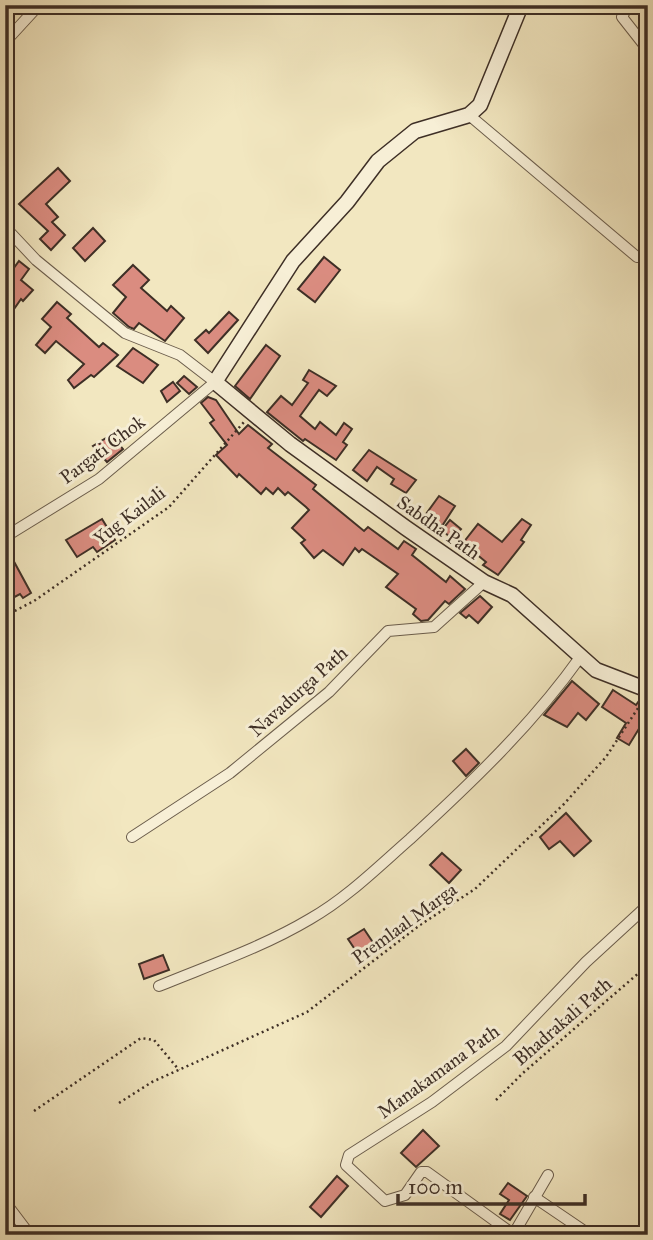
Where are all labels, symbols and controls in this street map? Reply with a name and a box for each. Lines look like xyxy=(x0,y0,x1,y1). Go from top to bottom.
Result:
street label: Pargati Chok xyxy=(55,410,150,490)
street label: Yug Kailali xyxy=(89,481,170,551)
street label: Sabdha Path xyxy=(393,490,485,565)
street label: Navadurga Path xyxy=(244,641,353,742)
street label: Premlaal Marga xyxy=(348,877,462,970)
street label: Bhadrakali Path xyxy=(508,972,617,1070)
street label: Manakamana Path xyxy=(373,1019,504,1123)
scale bar xyxy=(398,1163,585,1207)
text: 100 m xyxy=(408,1174,463,1200)

